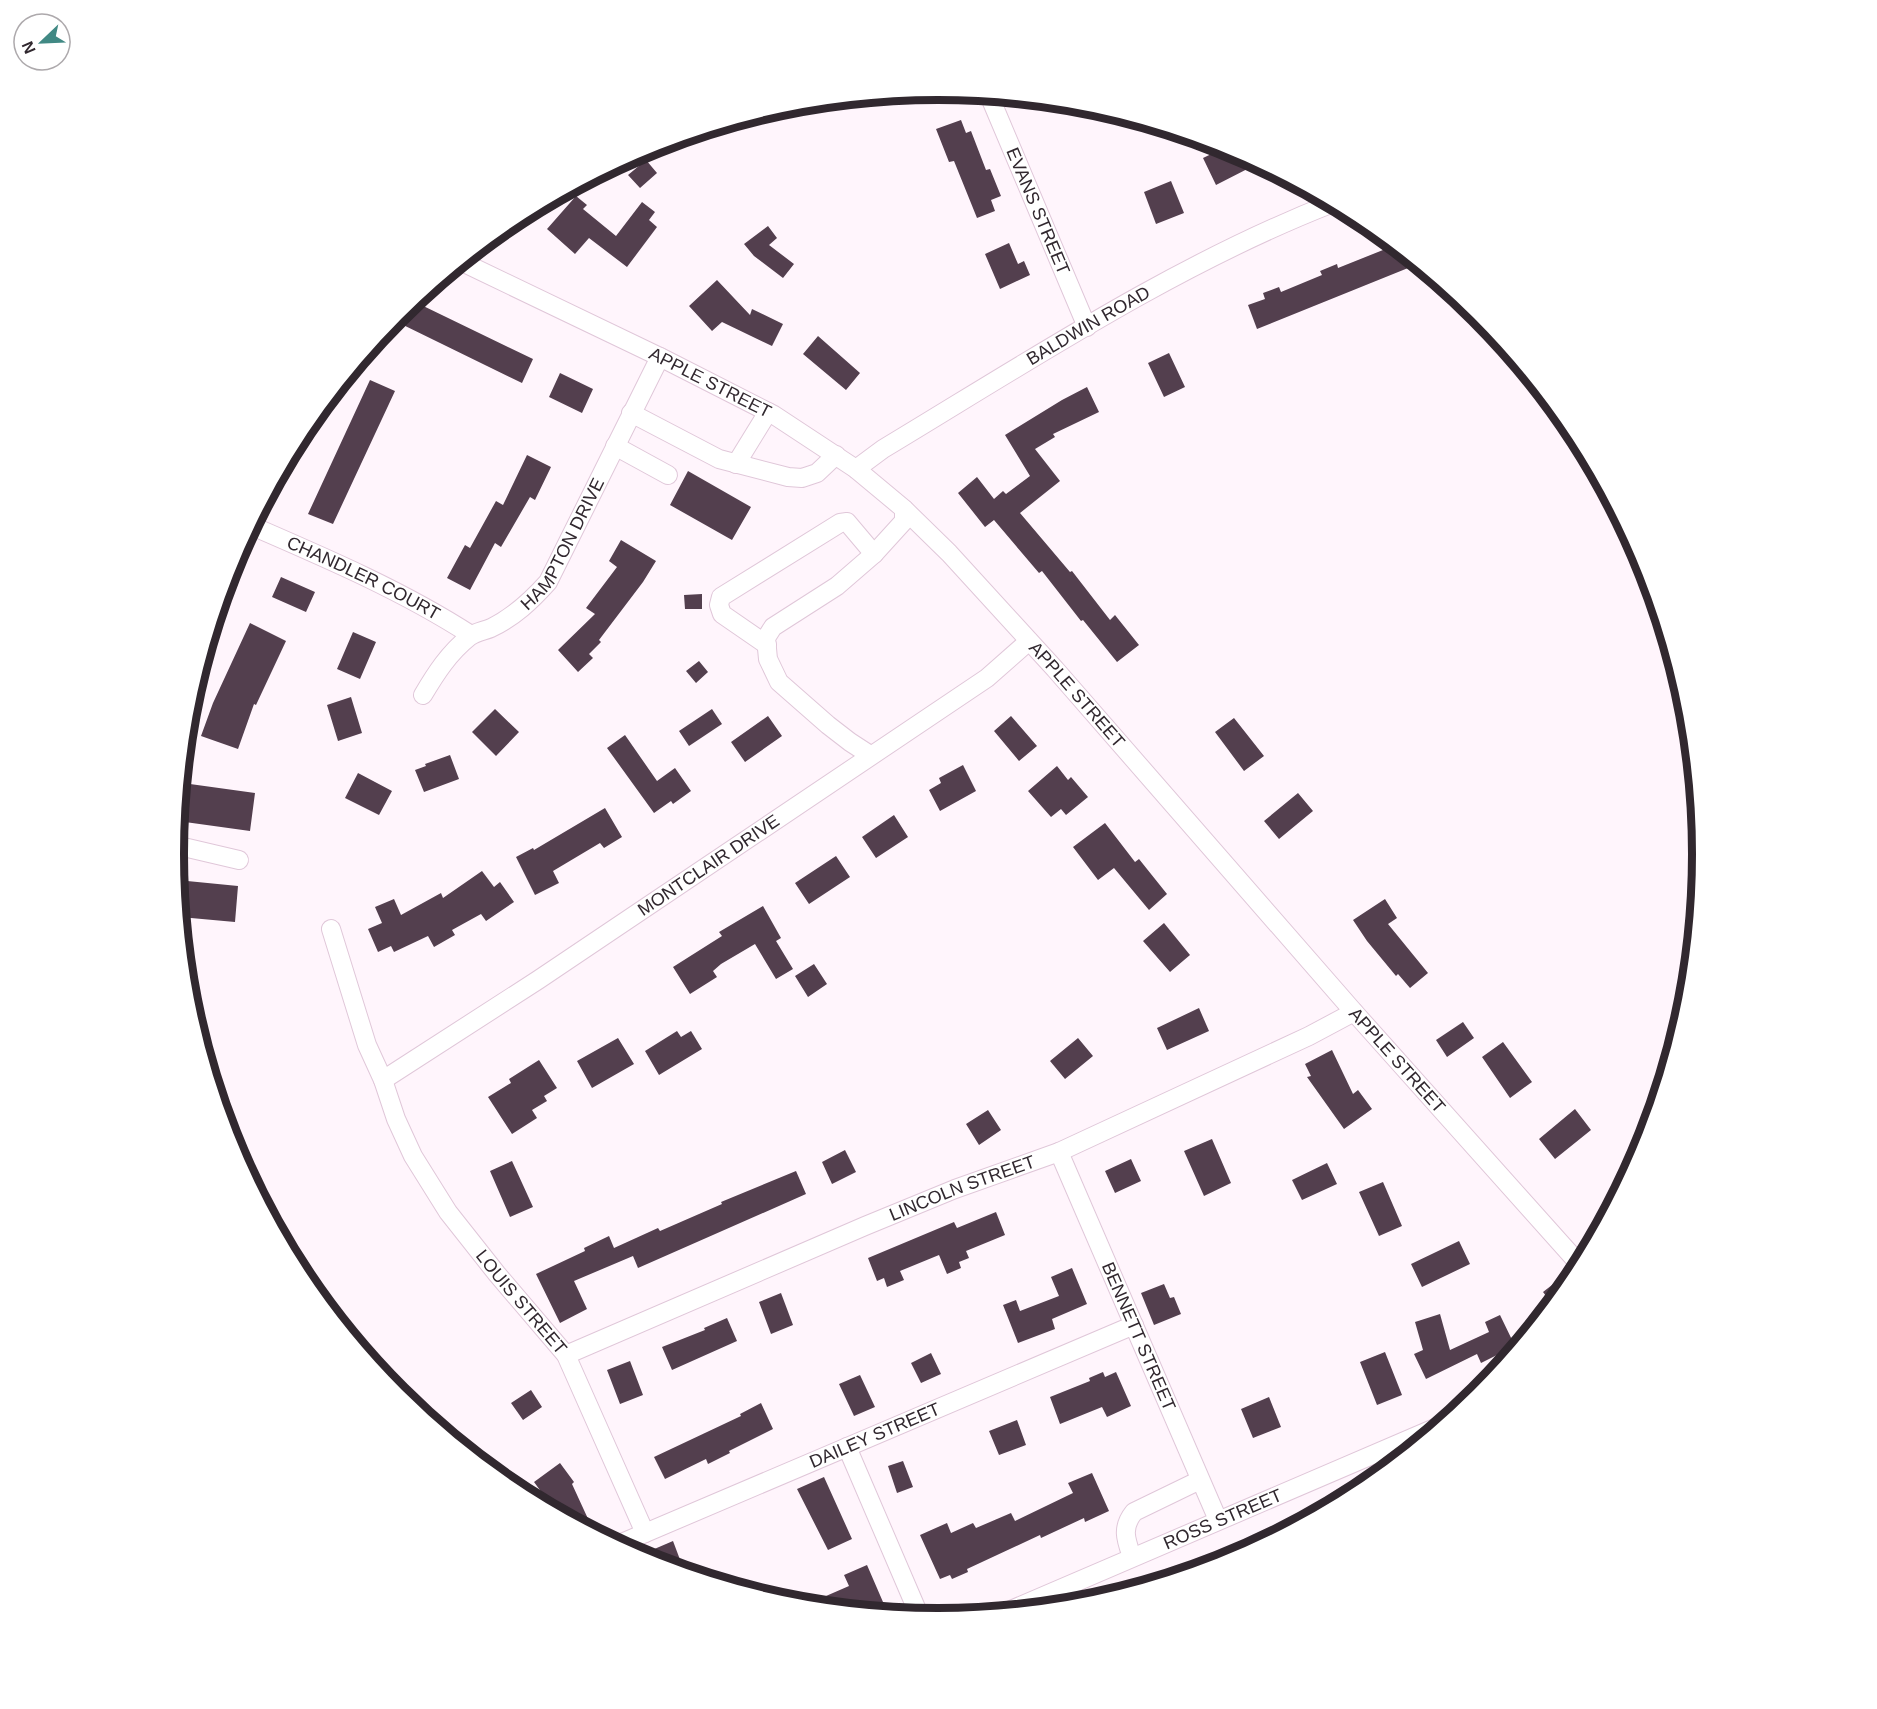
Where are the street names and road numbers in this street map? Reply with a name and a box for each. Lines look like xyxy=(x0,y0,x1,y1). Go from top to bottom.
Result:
street label: EVANS STREET xyxy=(1002,145,1074,278)
street label: BALDWIN ROAD xyxy=(1023,282,1153,369)
street label: APPLE STREET xyxy=(646,343,775,422)
street label: HAMPTON DRIVE xyxy=(517,475,608,614)
street label: CHANDLER COURT xyxy=(284,532,444,624)
street label: APPLE STREET xyxy=(1025,638,1129,752)
street label: MONTCLAIR DRIVE xyxy=(634,811,783,920)
street label: APPLE STREET xyxy=(1345,1004,1449,1117)
street label: LINCOLN STREET xyxy=(886,1151,1038,1225)
street label: LOUIS STREET xyxy=(472,1246,571,1358)
street label: BENNETT STREET xyxy=(1098,1259,1180,1414)
street label: DAILEY STREET xyxy=(806,1399,943,1472)
street label: ROSS STREET xyxy=(1160,1485,1285,1553)

